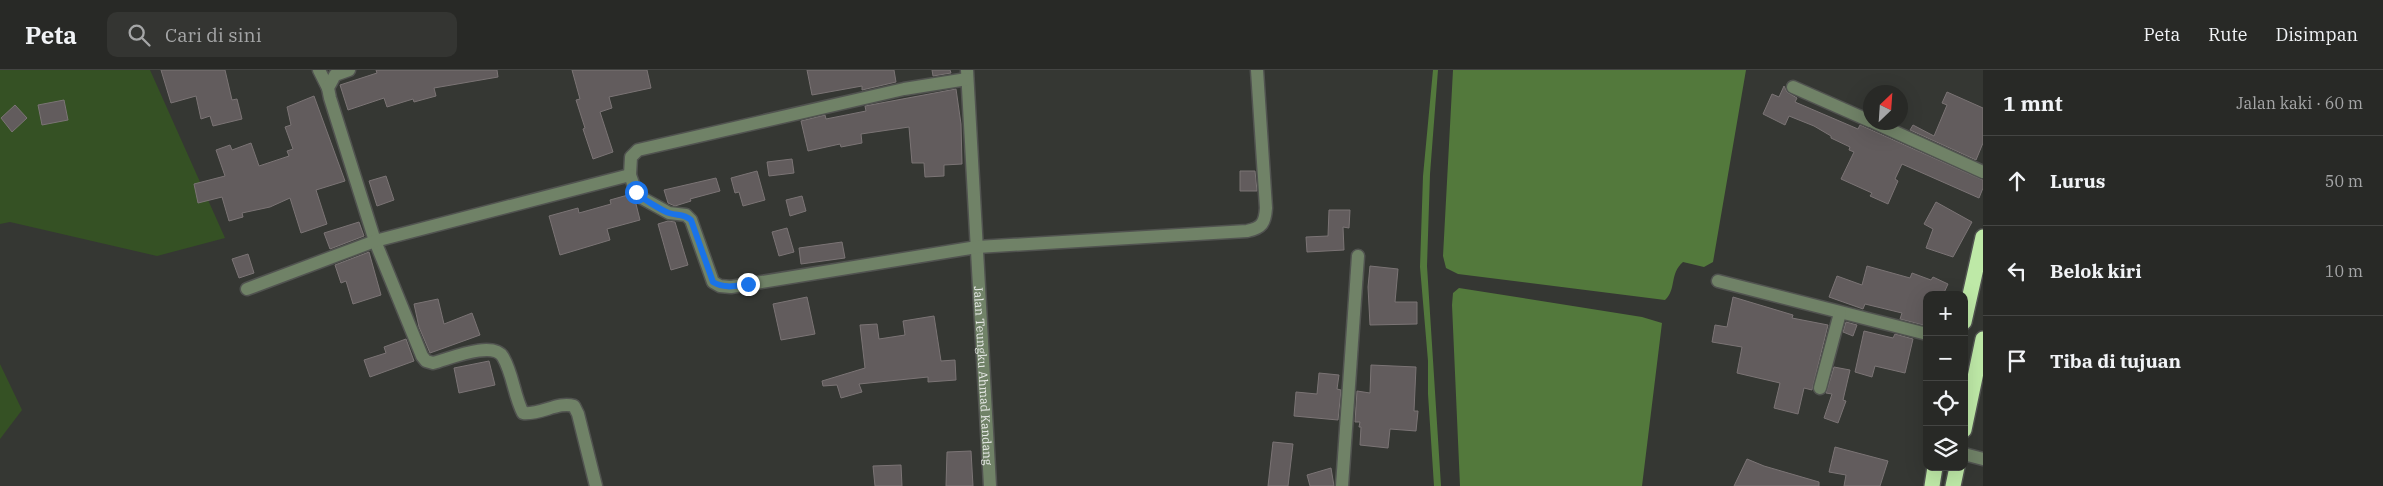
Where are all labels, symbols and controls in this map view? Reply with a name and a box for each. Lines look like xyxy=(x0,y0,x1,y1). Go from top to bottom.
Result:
search box xyxy=(107,12,457,57)
text: Peta xyxy=(25,19,77,51)
icon: search xyxy=(125,21,153,49)
text: Cari di sini xyxy=(165,23,262,47)
text: Peta xyxy=(2144,23,2180,46)
text: Rute xyxy=(2208,23,2247,46)
text: Disimpan xyxy=(2275,23,2358,46)
north arrow xyxy=(1863,85,1908,130)
text: 1 mnt xyxy=(2003,89,2063,117)
text: Jalan kaki · 60 m xyxy=(2236,93,2363,113)
icon: ahead xyxy=(2003,167,2031,195)
text: Lurus xyxy=(2050,169,2105,193)
text: 50 m xyxy=(2325,171,2363,191)
route start xyxy=(625,181,648,204)
icon: left xyxy=(2003,257,2031,285)
text: Belok kiri xyxy=(2050,259,2142,283)
text: 10 m xyxy=(2325,261,2363,281)
route end xyxy=(737,273,760,296)
street label: Jalan Teungku Ahmad Kandang xyxy=(971,286,996,466)
map controls xyxy=(1923,291,1968,471)
button: + xyxy=(1923,291,1968,336)
button: − xyxy=(1923,336,1968,381)
icon: arrive xyxy=(2003,347,2031,375)
text: Tiba di tujuan xyxy=(2050,349,2181,373)
button: locate xyxy=(1923,381,1968,426)
button: layers xyxy=(1923,426,1968,471)

